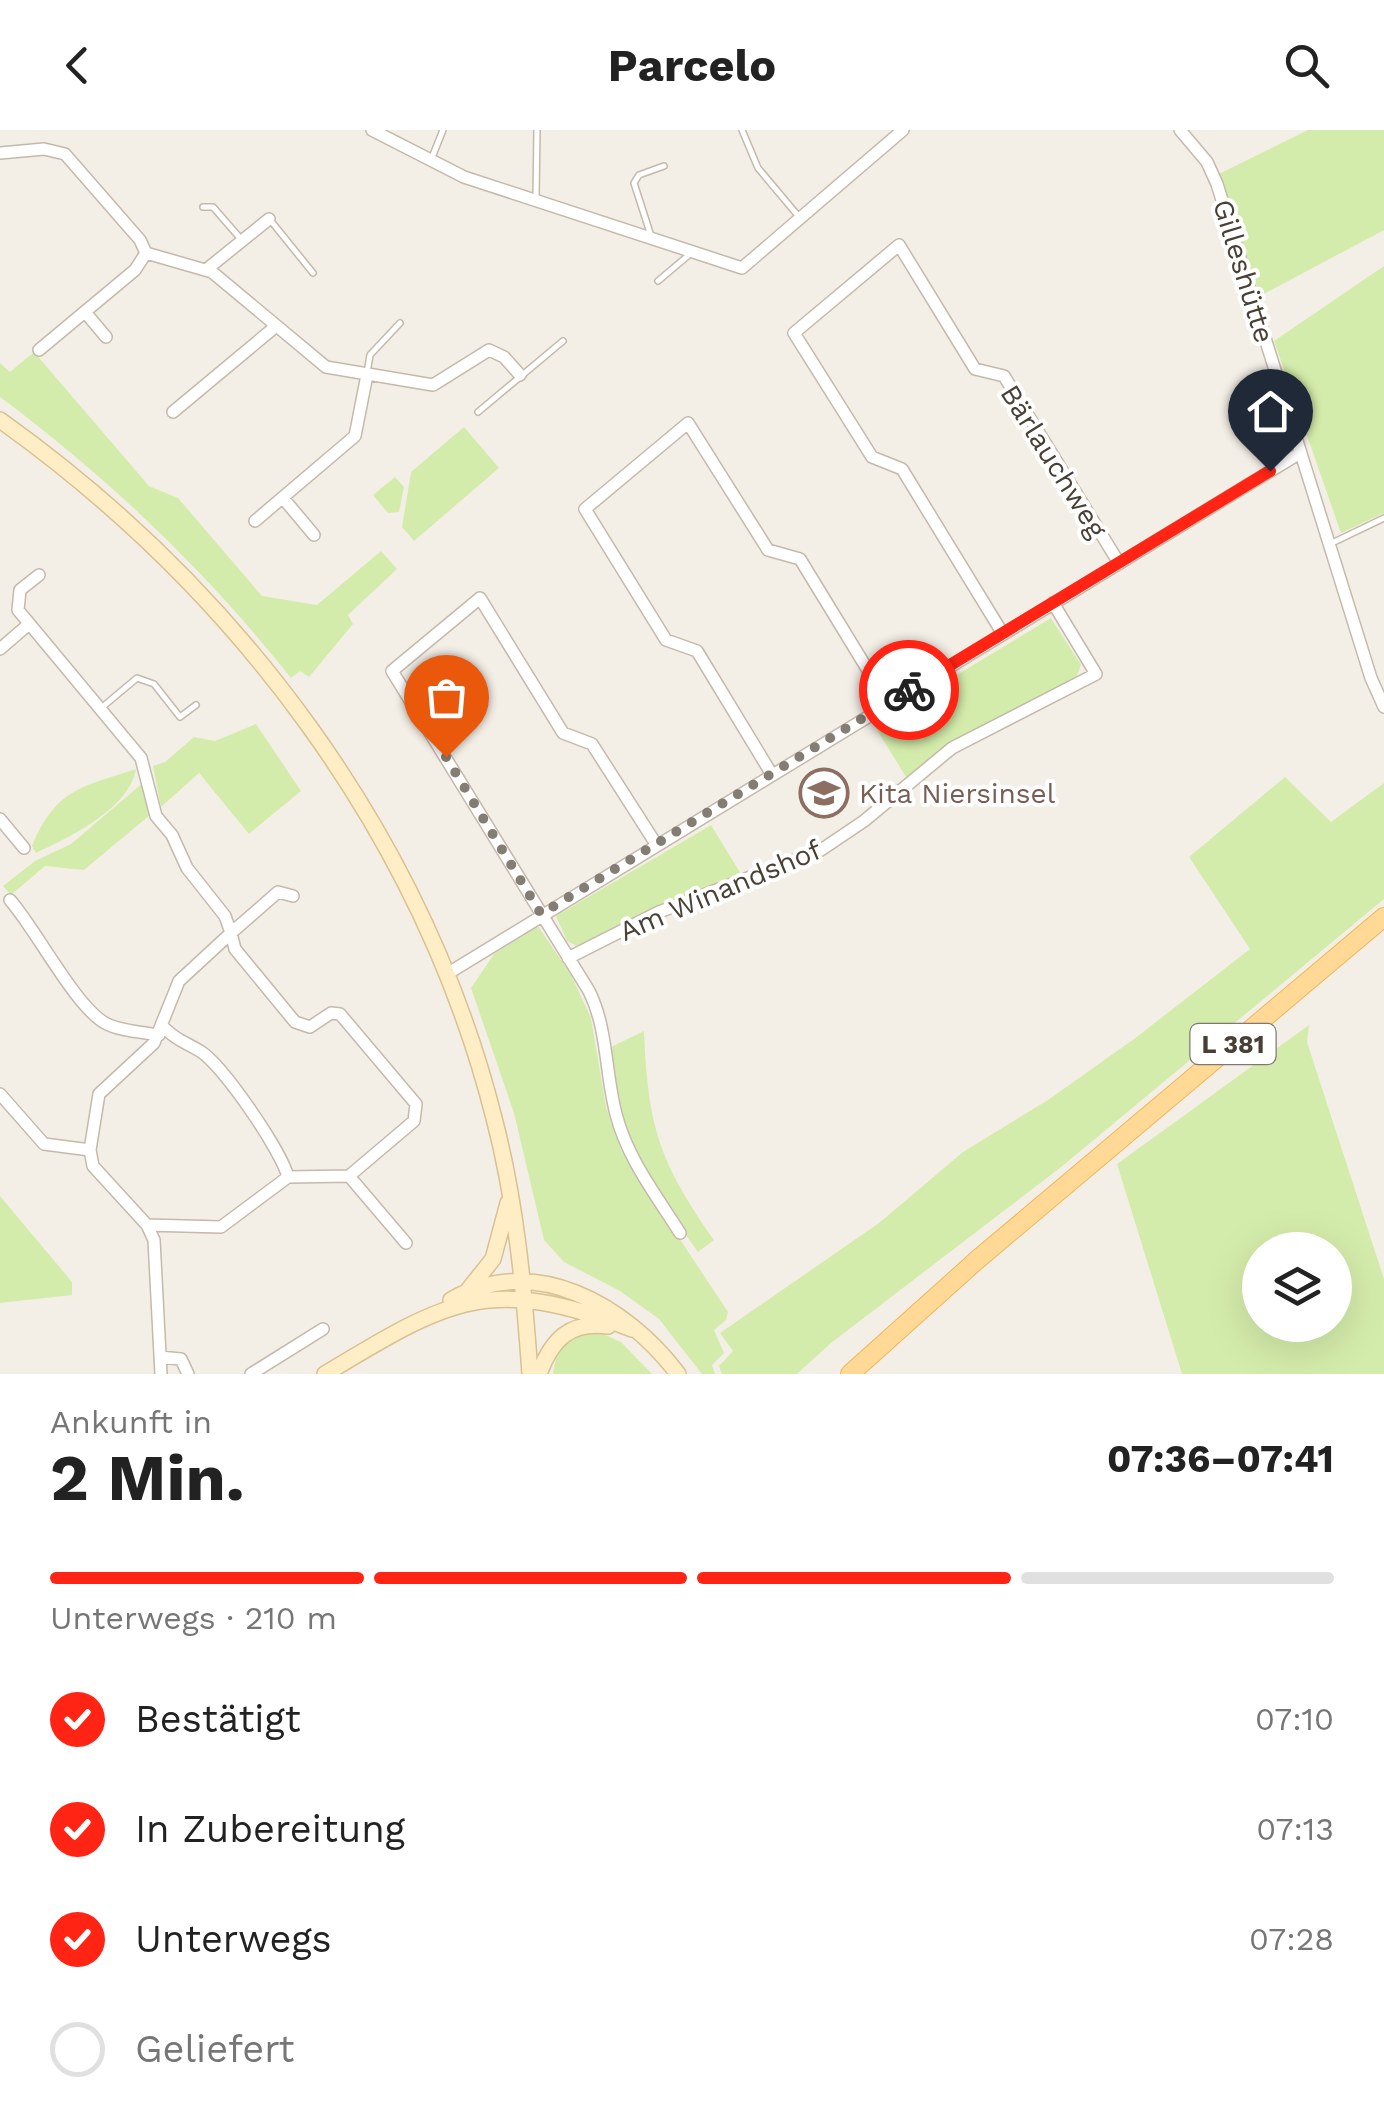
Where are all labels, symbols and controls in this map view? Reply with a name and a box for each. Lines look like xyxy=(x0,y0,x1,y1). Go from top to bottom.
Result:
icon: back xyxy=(50,38,105,93)
icon: search xyxy=(1279,38,1334,93)
text: Parcelo xyxy=(608,39,776,92)
street label: Gilleshütte xyxy=(1206,195,1281,347)
pin xyxy=(1228,369,1313,472)
street label: Bärlauchweg xyxy=(993,379,1114,544)
icon: home xyxy=(1243,384,1298,439)
courier xyxy=(859,640,959,740)
pin xyxy=(404,655,489,758)
icon: bike xyxy=(882,663,937,718)
icon: bag xyxy=(419,670,474,725)
school or university icon: Kita Niersinsel xyxy=(798,767,850,819)
place label: Kita Niersinsel xyxy=(859,777,1056,810)
street label: Am Winandshof xyxy=(614,833,826,948)
road number: L 381 xyxy=(1190,1024,1276,1064)
map controls xyxy=(1242,1232,1352,1342)
button: layers xyxy=(1242,1232,1352,1342)
text: Ankunft in xyxy=(50,1403,212,1441)
text: 07:36–07:41 xyxy=(1107,1437,1334,1481)
text: 2 Min. xyxy=(50,1440,245,1516)
text: Unterwegs · 210 m xyxy=(50,1599,337,1637)
icon: check xyxy=(50,1692,105,1747)
text: Bestätigt xyxy=(135,1697,301,1741)
text: 07:10 xyxy=(1255,1700,1334,1738)
icon: check xyxy=(50,1802,105,1857)
text: In Zubereitung xyxy=(135,1807,405,1851)
text: 07:13 xyxy=(1256,1810,1334,1848)
icon: check xyxy=(50,1912,105,1967)
text: Unterwegs xyxy=(135,1917,332,1961)
text: 07:28 xyxy=(1249,1920,1334,1958)
text: Geliefert xyxy=(135,2027,295,2071)

